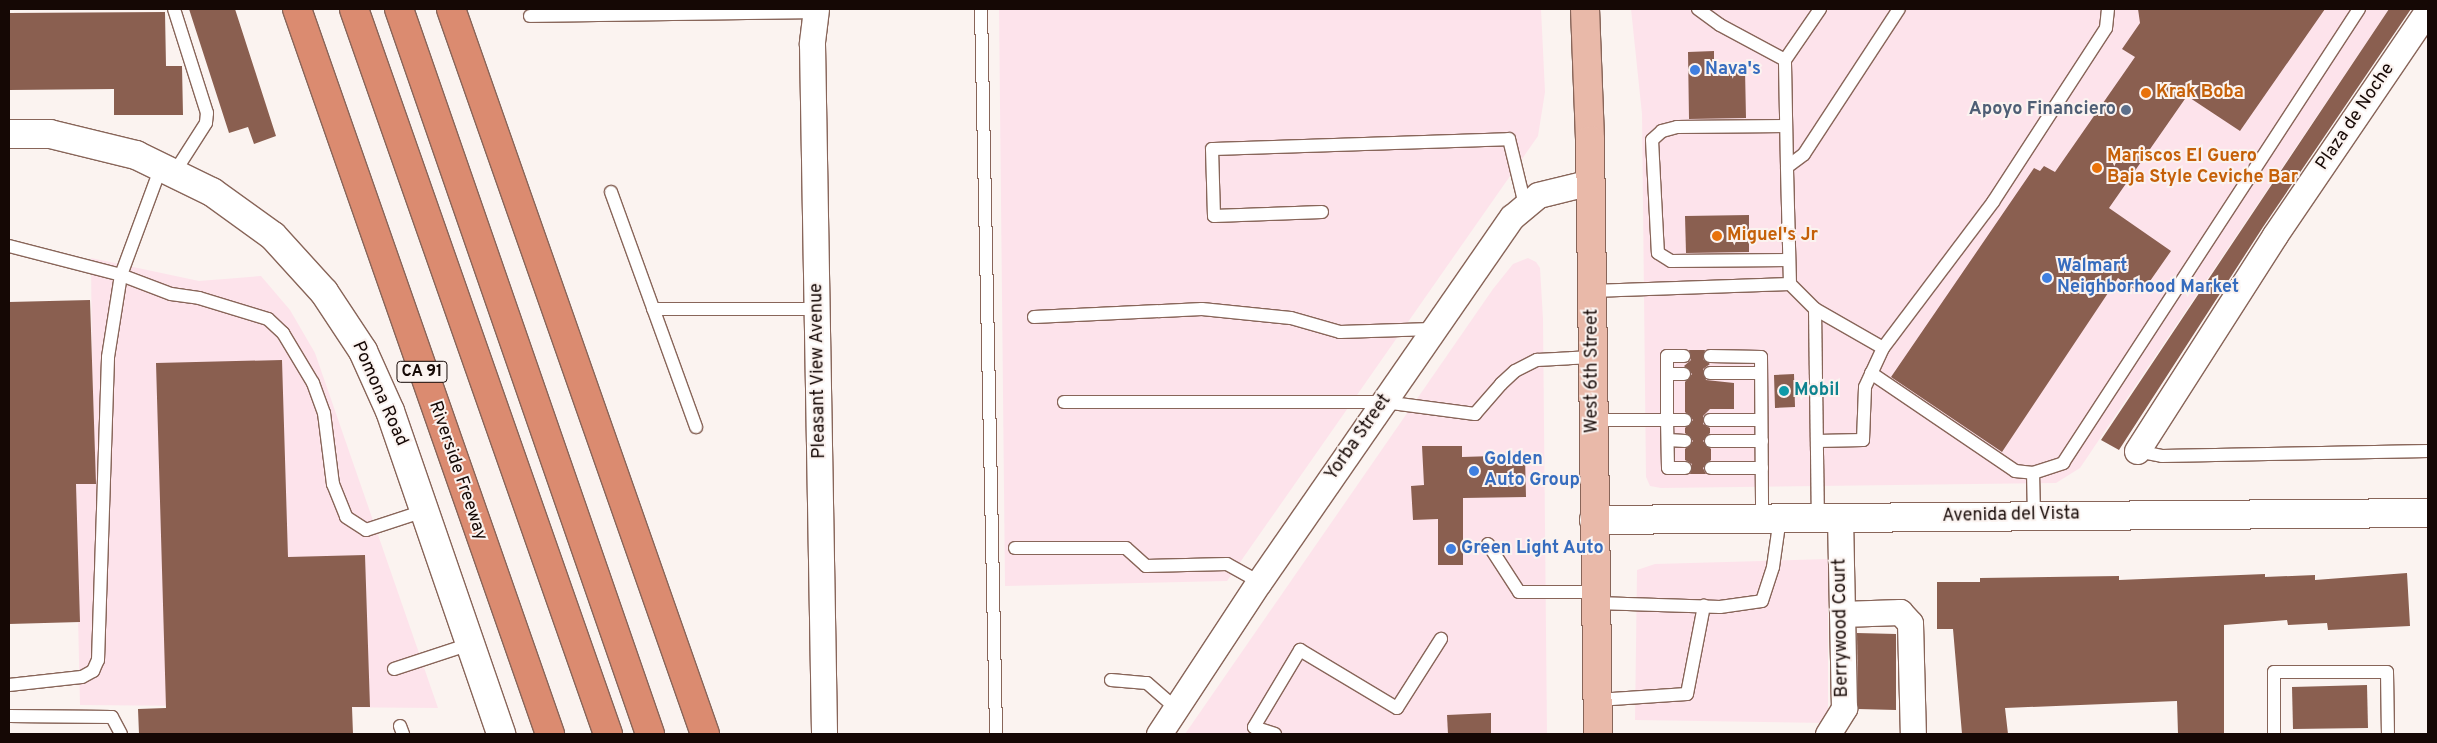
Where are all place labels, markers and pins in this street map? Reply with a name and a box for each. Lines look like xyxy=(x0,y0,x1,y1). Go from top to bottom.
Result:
place label: Nava's xyxy=(1705,59,1761,81)
marker: Nava's xyxy=(1689,64,1701,76)
place label: Krak Boba xyxy=(2156,82,2244,104)
marker: Krak Boba xyxy=(2140,87,2152,99)
place label: Apoyo Financiero xyxy=(1969,99,2116,121)
marker: Apoyo Financiero xyxy=(2120,104,2132,116)
place label: Mariscos El Guero Baja Style Ceviche Bar xyxy=(2107,147,2298,190)
marker: Mariscos El Guero Baja Style Ceviche Bar xyxy=(2091,162,2103,174)
place label: Miguel's Jr xyxy=(1727,225,1818,247)
marker: Miguel's Jr xyxy=(1711,230,1723,242)
place label: Walmart Neighborhood Market xyxy=(2057,257,2239,300)
marker: Walmart Neighborhood Market xyxy=(2041,272,2053,284)
place label: Mobil xyxy=(1794,380,1839,402)
marker: Mobil xyxy=(1778,385,1790,397)
place label: Golden Auto Group xyxy=(1484,450,1580,492)
marker: Golden Auto Group xyxy=(1468,465,1480,477)
place label: Green Light Auto xyxy=(1461,538,1604,560)
marker: Green Light Auto xyxy=(1445,543,1457,555)

